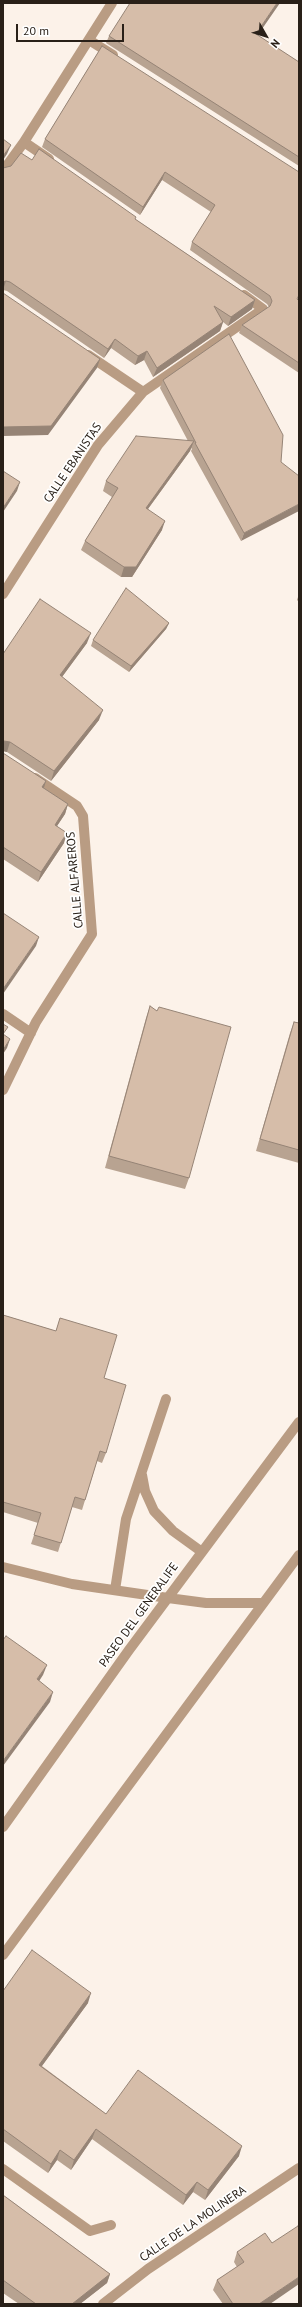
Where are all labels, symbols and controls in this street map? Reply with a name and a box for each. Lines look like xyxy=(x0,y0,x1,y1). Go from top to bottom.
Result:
scale bar xyxy=(18,16,126,42)
north arrow xyxy=(246,16,286,56)
text: 20 m xyxy=(23,23,49,38)
text: N xyxy=(268,36,283,51)
street label: CALLE EBANISTAS xyxy=(41,420,105,506)
street label: CALLE ALFAREROS xyxy=(64,831,86,929)
street label: PASEO DEL GENERALIFE xyxy=(96,1560,182,1670)
street label: CALLE DE LA MOLINERA xyxy=(137,2183,249,2265)

